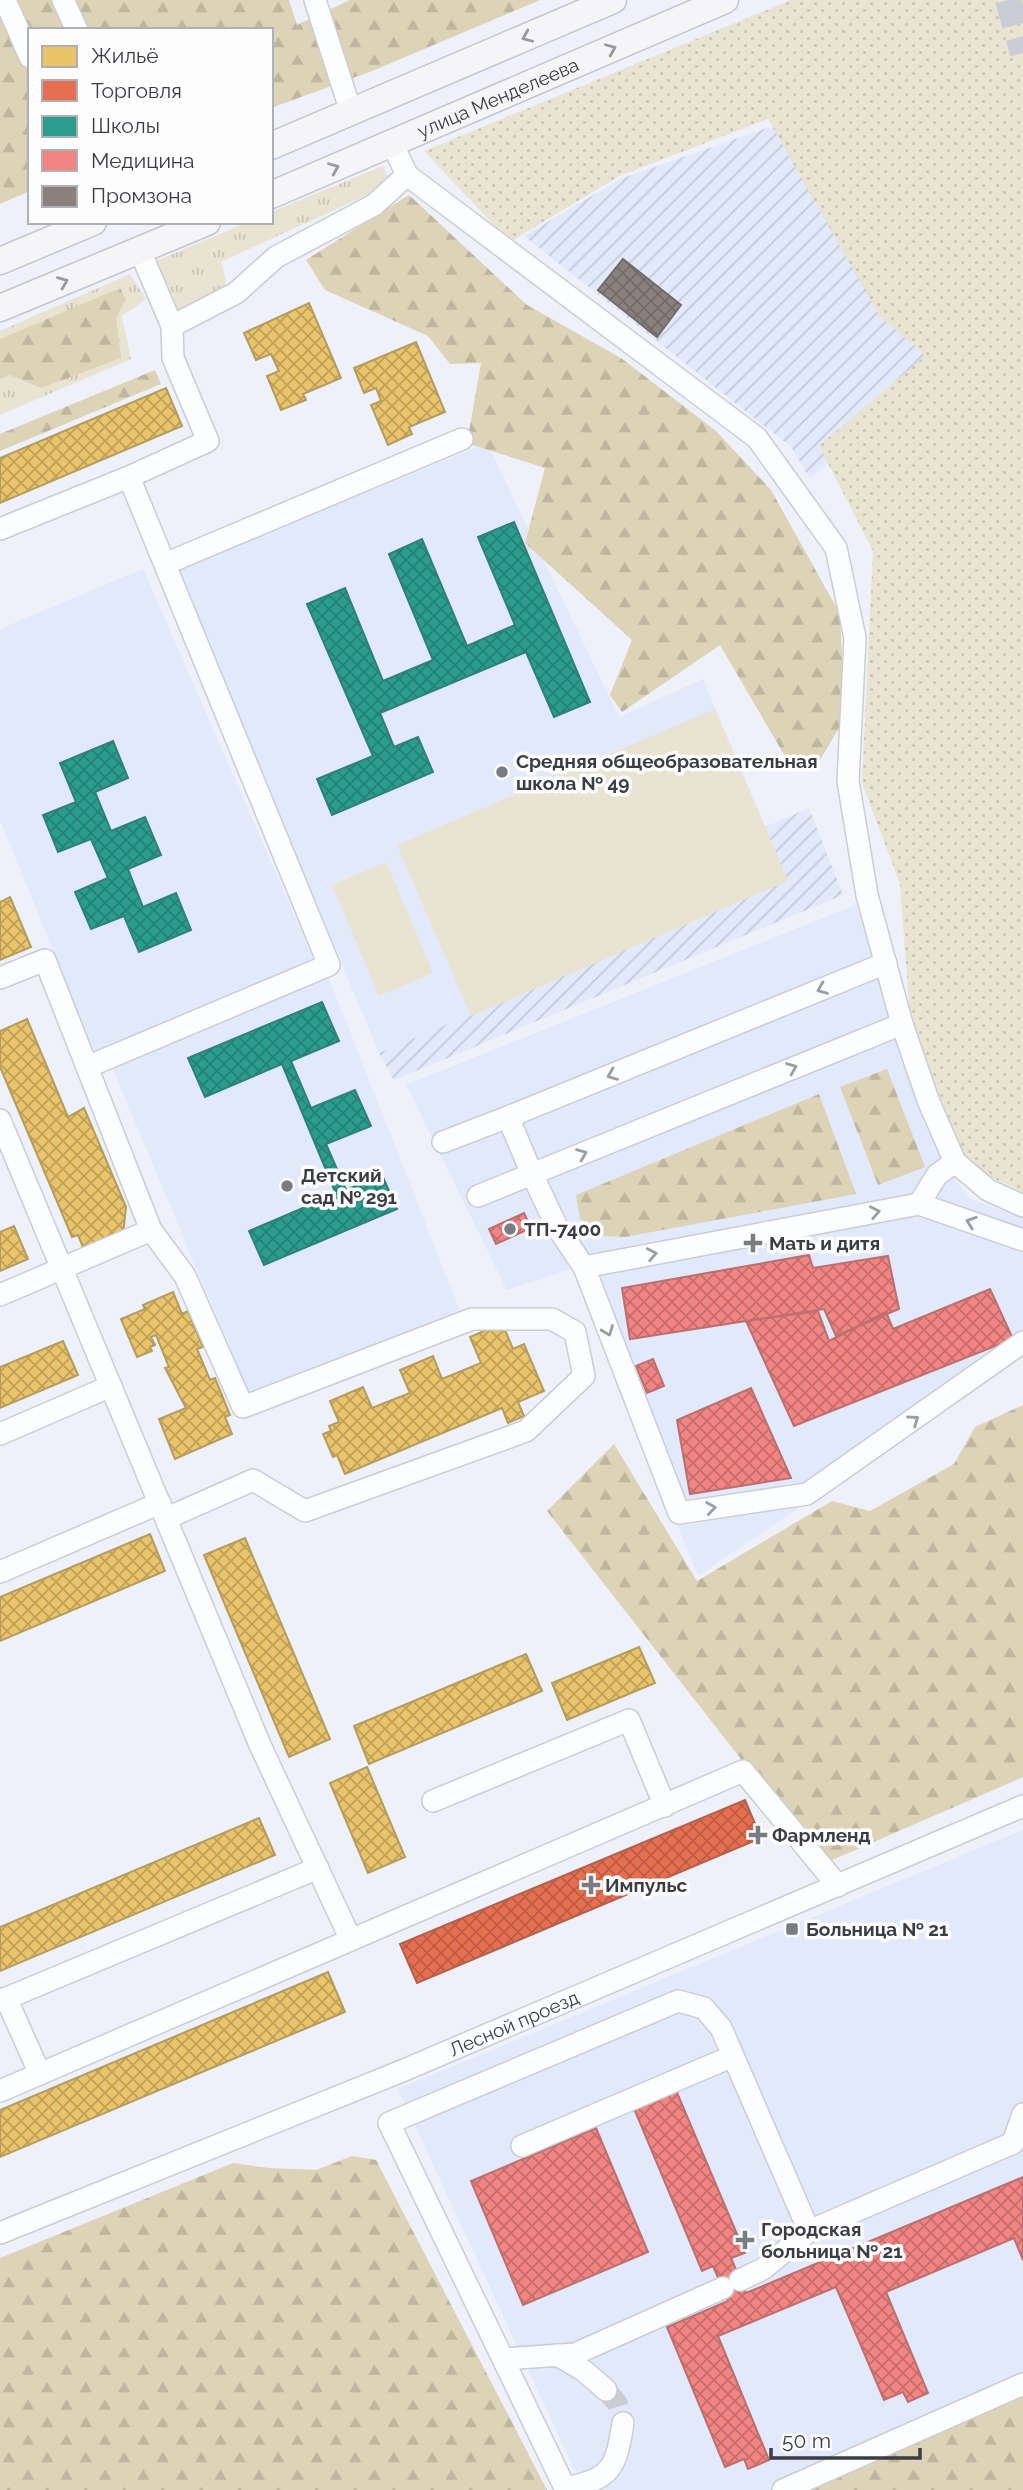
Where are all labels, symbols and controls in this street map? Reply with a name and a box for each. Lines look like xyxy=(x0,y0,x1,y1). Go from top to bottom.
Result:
legend xyxy=(28,28,273,224)
one-way arrow xyxy=(522,28,534,42)
text: Жильё xyxy=(91,43,159,68)
one-way arrow xyxy=(603,43,616,57)
street label: улица Менделеева xyxy=(414,53,582,142)
text: Торговля xyxy=(91,78,182,103)
text: Школы xyxy=(91,113,160,138)
text: Медицина xyxy=(91,148,195,173)
one-way arrow xyxy=(327,162,339,176)
text: Промзона xyxy=(91,183,192,208)
one-way arrow xyxy=(56,277,68,291)
place label: Средняя общеобразовательная школа № 49 xyxy=(516,750,818,794)
marker: Средняя общеобразовательная школа № 49 xyxy=(494,764,510,780)
one-way arrow xyxy=(817,981,830,995)
one-way arrow xyxy=(786,1063,798,1077)
one-way arrow xyxy=(606,1067,619,1081)
one-way arrow xyxy=(575,1149,587,1163)
place label: Детский сад № 291 xyxy=(301,1164,397,1208)
marker: Детский сад № 291 xyxy=(279,1178,295,1194)
one-way arrow xyxy=(869,1205,881,1220)
one-way arrow xyxy=(965,1216,977,1230)
place label: ТП-7400 xyxy=(524,1218,601,1240)
marker: ТП-7400 xyxy=(502,1221,518,1237)
place label: Мать и дитя xyxy=(769,1232,880,1254)
marker: Мать и дитя xyxy=(743,1233,763,1253)
one-way arrow xyxy=(646,1247,657,1262)
one-way arrow xyxy=(600,1324,614,1336)
one-way arrow xyxy=(906,1416,919,1428)
one-way arrow xyxy=(705,1501,717,1516)
place label: Фармленд xyxy=(772,1824,871,1846)
marker: Фармленд xyxy=(750,1827,766,1843)
place label: Импульс xyxy=(605,1874,687,1896)
marker: Импульс xyxy=(583,1877,599,1893)
place label: Больница № 21 xyxy=(806,1918,948,1940)
marker: Больница № 21 xyxy=(784,1921,800,1937)
street label: Лесной проезд xyxy=(446,1986,582,2061)
place label: Городская больница № 21 xyxy=(761,2218,903,2262)
marker: Городская больница № 21 xyxy=(735,2230,755,2250)
scale bar xyxy=(771,2416,920,2460)
text: 50 m xyxy=(782,2428,831,2453)

